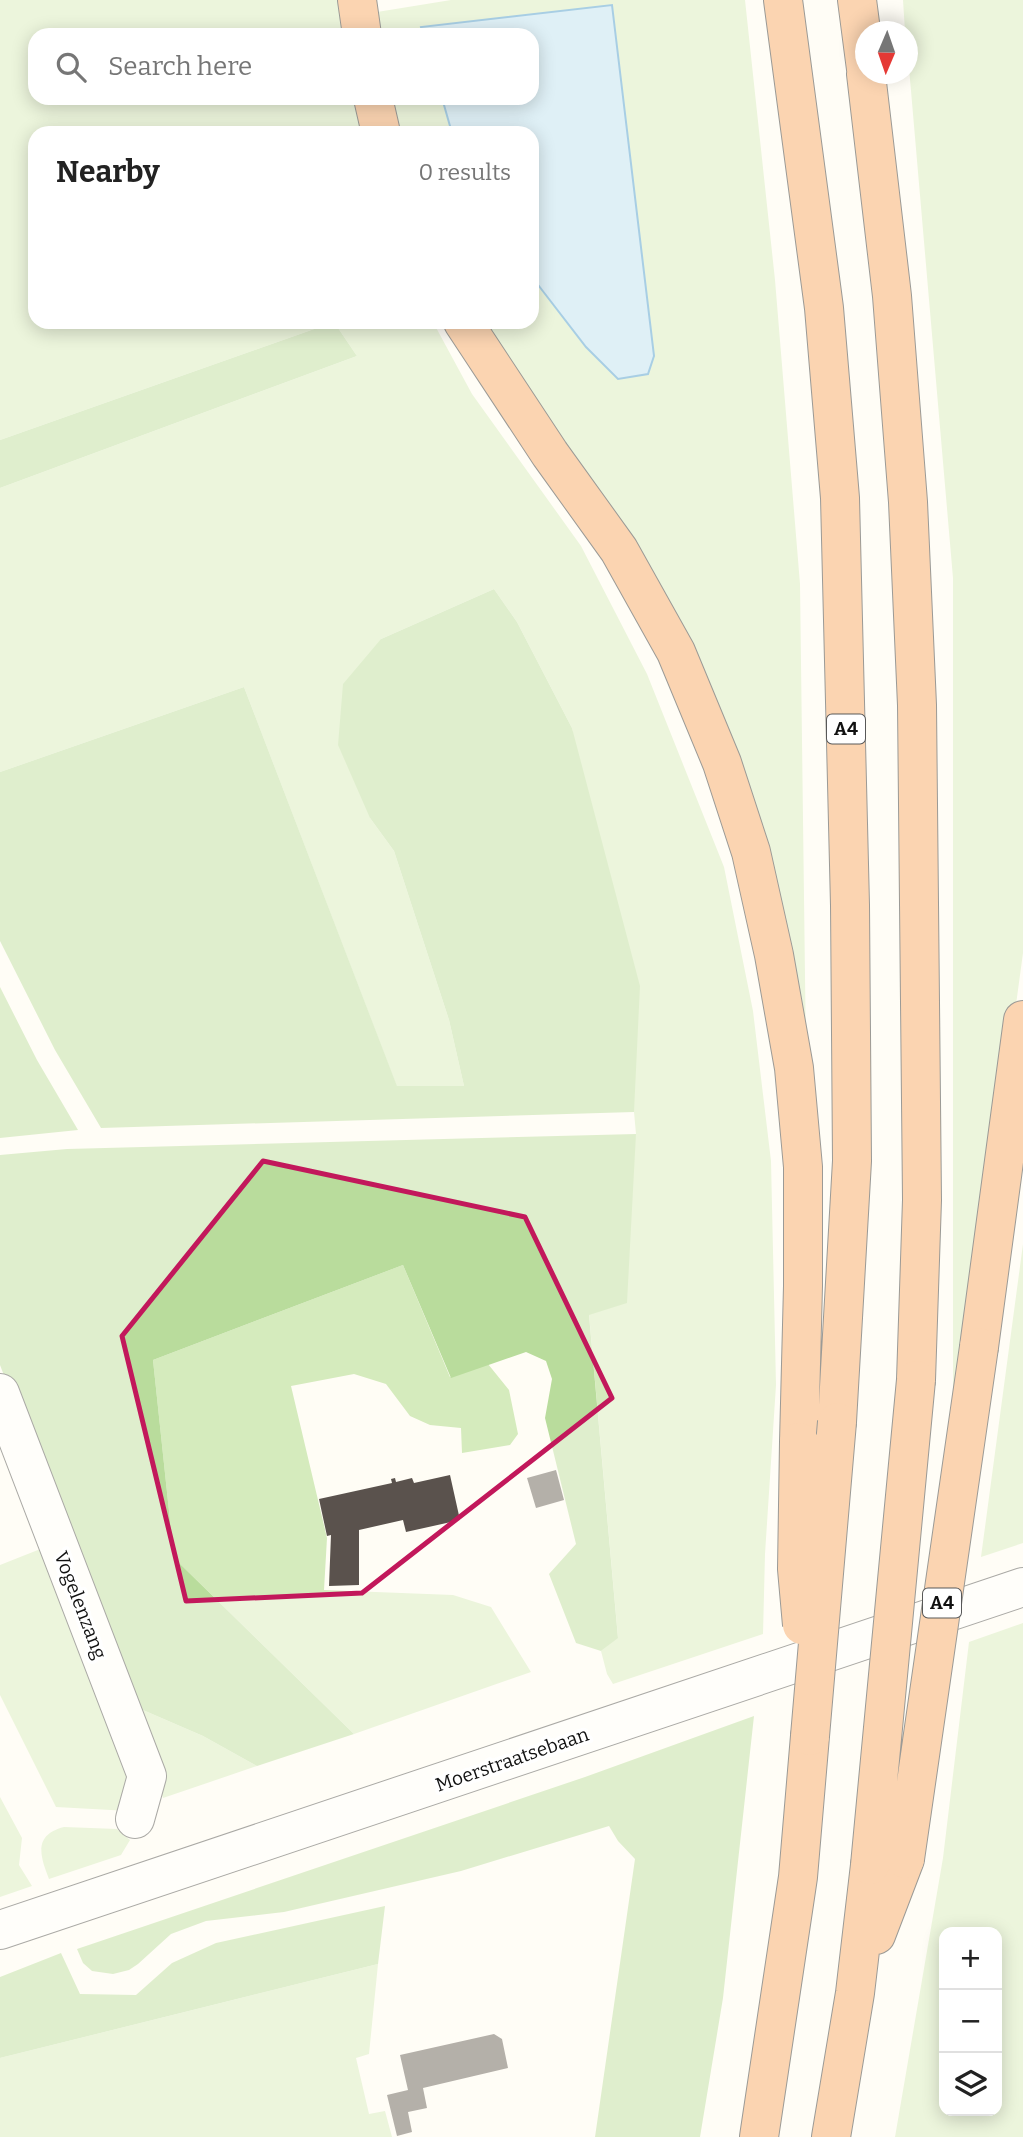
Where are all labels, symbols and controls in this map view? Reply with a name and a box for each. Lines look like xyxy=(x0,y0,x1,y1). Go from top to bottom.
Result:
north arrow xyxy=(855,21,918,84)
search box xyxy=(28,28,539,105)
icon: search xyxy=(52,48,90,86)
text: Search here xyxy=(108,51,252,82)
text: Nearby xyxy=(56,154,160,190)
text: 0 results xyxy=(418,158,511,186)
road number: A4 xyxy=(827,714,865,744)
street label: Vogelenzang xyxy=(49,1548,112,1663)
road number: A4 xyxy=(923,1588,961,1618)
street label: Moerstraatsebaan xyxy=(432,1722,592,1796)
map controls xyxy=(939,1927,1002,2116)
button: + xyxy=(939,1927,1002,1990)
button: − xyxy=(939,1990,1002,2053)
button: layers xyxy=(939,2053,1002,2116)

